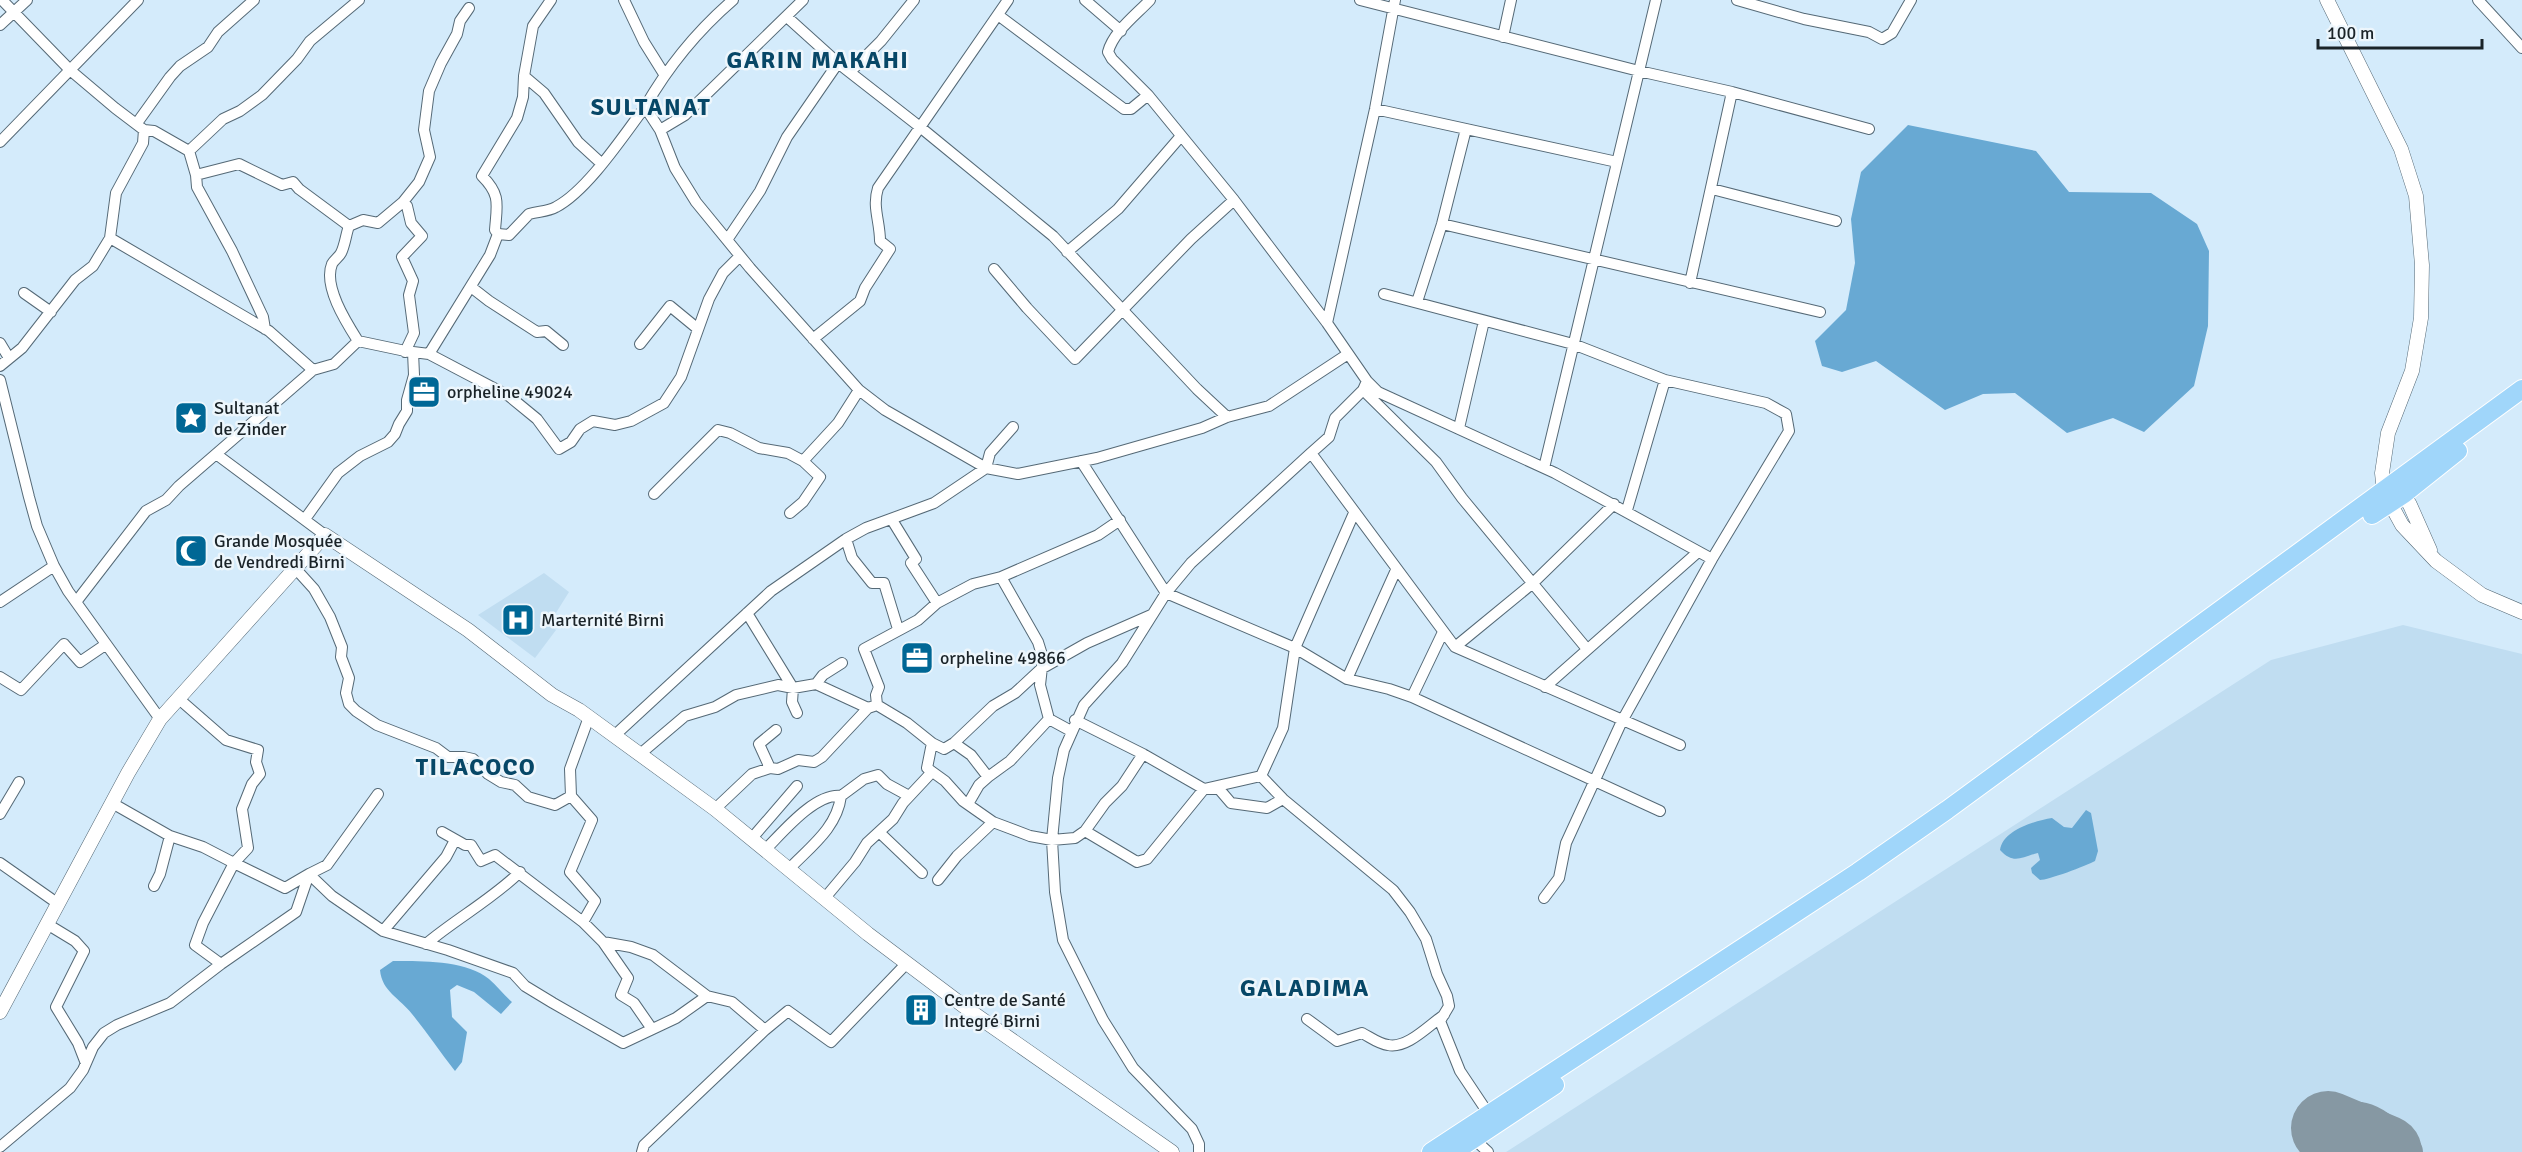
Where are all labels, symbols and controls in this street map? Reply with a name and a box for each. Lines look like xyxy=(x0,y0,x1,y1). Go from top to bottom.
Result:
scale bar xyxy=(2318,12,2482,50)
text: 100 m xyxy=(2327,22,2374,44)
district label: GARIN MAKAHI xyxy=(727,45,909,75)
district label: SULTANAT xyxy=(591,92,711,122)
office icon: orpheline 49024 xyxy=(406,374,442,410)
place label: orpheline 49024 xyxy=(447,381,573,403)
place label: Sultanat de Zinder xyxy=(214,397,287,440)
place icon: Sultanat de Zinder xyxy=(173,400,209,436)
place label: Grande Mosquée de Vendredi Birni xyxy=(214,530,345,573)
mosque icon: Grande Mosquée de Vendredi Birni xyxy=(173,533,209,569)
hospital icon: Marternité Birni xyxy=(500,602,536,638)
place label: Marternité Birni xyxy=(541,609,664,631)
office icon: orpheline 49866 xyxy=(899,640,935,676)
place label: orpheline 49866 xyxy=(940,647,1066,669)
district label: TILACOCO xyxy=(416,752,536,782)
district label: GALADIMA xyxy=(1240,973,1370,1003)
place label: Centre de Santé Integré Birni xyxy=(944,989,1066,1032)
building icon: Centre de Santé Integré Birni xyxy=(903,992,939,1028)

